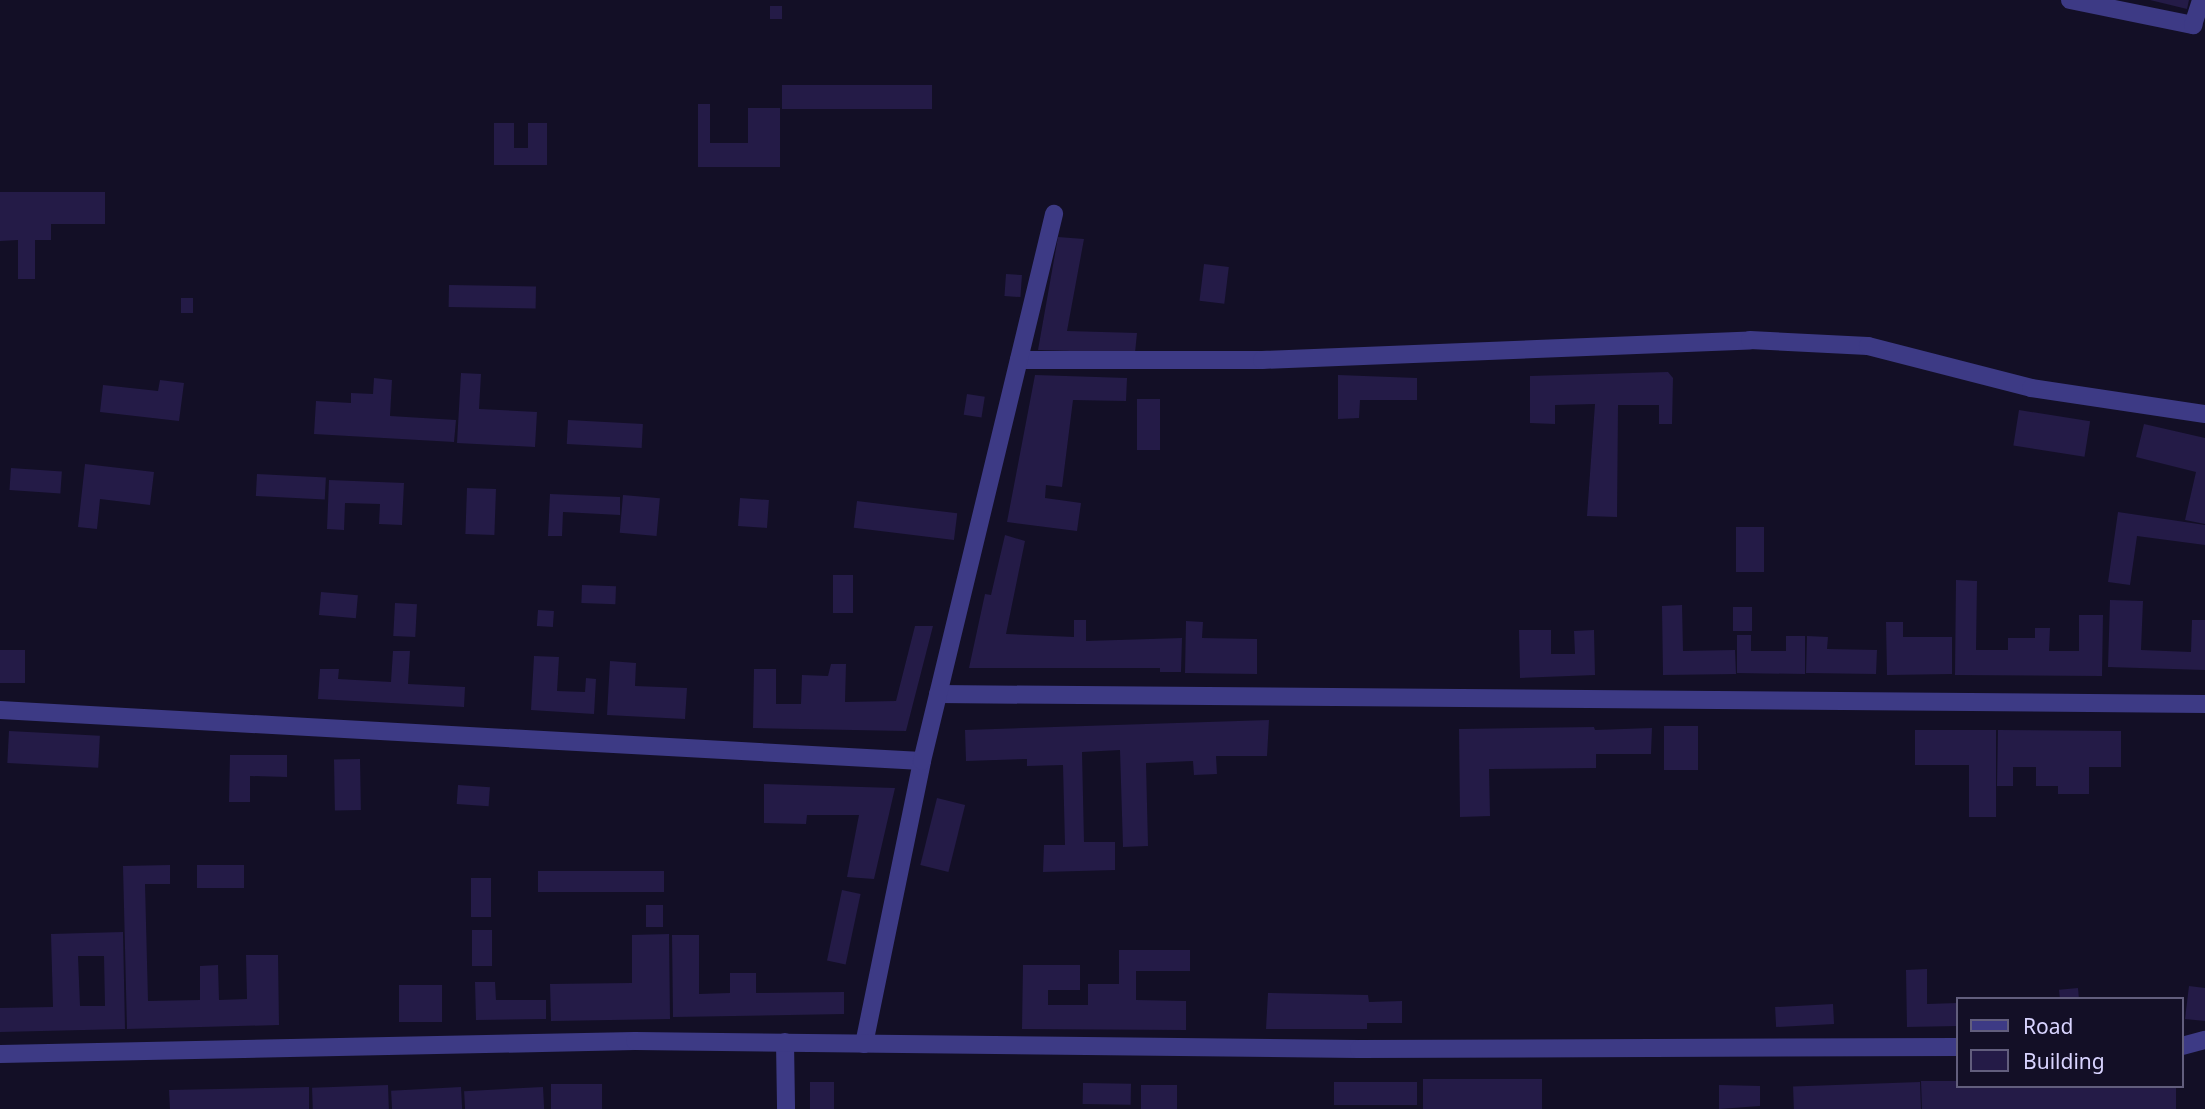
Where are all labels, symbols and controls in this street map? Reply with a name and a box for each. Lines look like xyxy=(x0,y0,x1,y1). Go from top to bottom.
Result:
legend xyxy=(1956,997,2184,1088)
text: Road xyxy=(2023,1012,2073,1040)
text: Building xyxy=(2023,1047,2105,1075)

